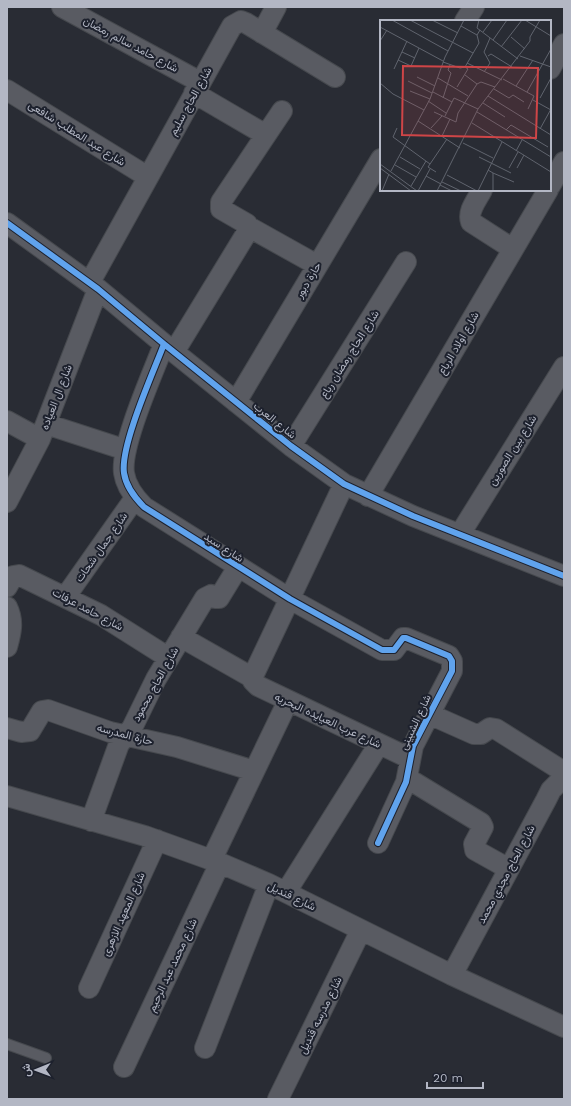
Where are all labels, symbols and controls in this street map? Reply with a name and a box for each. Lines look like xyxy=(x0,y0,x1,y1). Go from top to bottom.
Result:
street label: شارع حامد سالم رمضان xyxy=(81,14,181,76)
inset map xyxy=(380,20,551,191)
street label: شارع الحاج سليم xyxy=(166,64,216,138)
street label: شارع عبد المطلب شافعى xyxy=(25,98,128,170)
street label: حارة دبور xyxy=(292,260,324,301)
street label: شارع الحاج رمضان رباع xyxy=(317,308,383,401)
street label: شارع اولاد الرباع xyxy=(435,309,483,378)
street label: شارع ال العياده xyxy=(38,363,76,432)
street label: شارع العرب xyxy=(250,399,299,442)
street label: شارع بين الصورين xyxy=(486,412,540,488)
street label: شارع جمال شحات xyxy=(73,510,131,585)
street label: شارع سيد xyxy=(201,530,246,566)
street label: شارع حامد عرفات xyxy=(50,585,126,635)
street label: شارع الحاج محمود xyxy=(130,645,182,724)
street label: شارع عرب العيايده البحريه xyxy=(272,690,383,752)
street label: شارع الشبينى xyxy=(397,692,435,752)
street label: حارة المدرسه xyxy=(96,721,154,748)
street label: شارع الحاج مجدي محمد xyxy=(475,823,541,927)
street label: شارع المعهد الازهرى xyxy=(99,870,149,959)
street label: شارع قنديل xyxy=(265,879,318,915)
street label: شارع محمد عبد الرحيم xyxy=(145,916,201,1014)
street label: شارع مدرسه قنديل xyxy=(296,974,346,1056)
north arrow xyxy=(16,1050,56,1090)
text: ش xyxy=(20,1063,33,1077)
scale bar xyxy=(427,1064,483,1090)
text: 20 m xyxy=(433,1071,463,1085)

